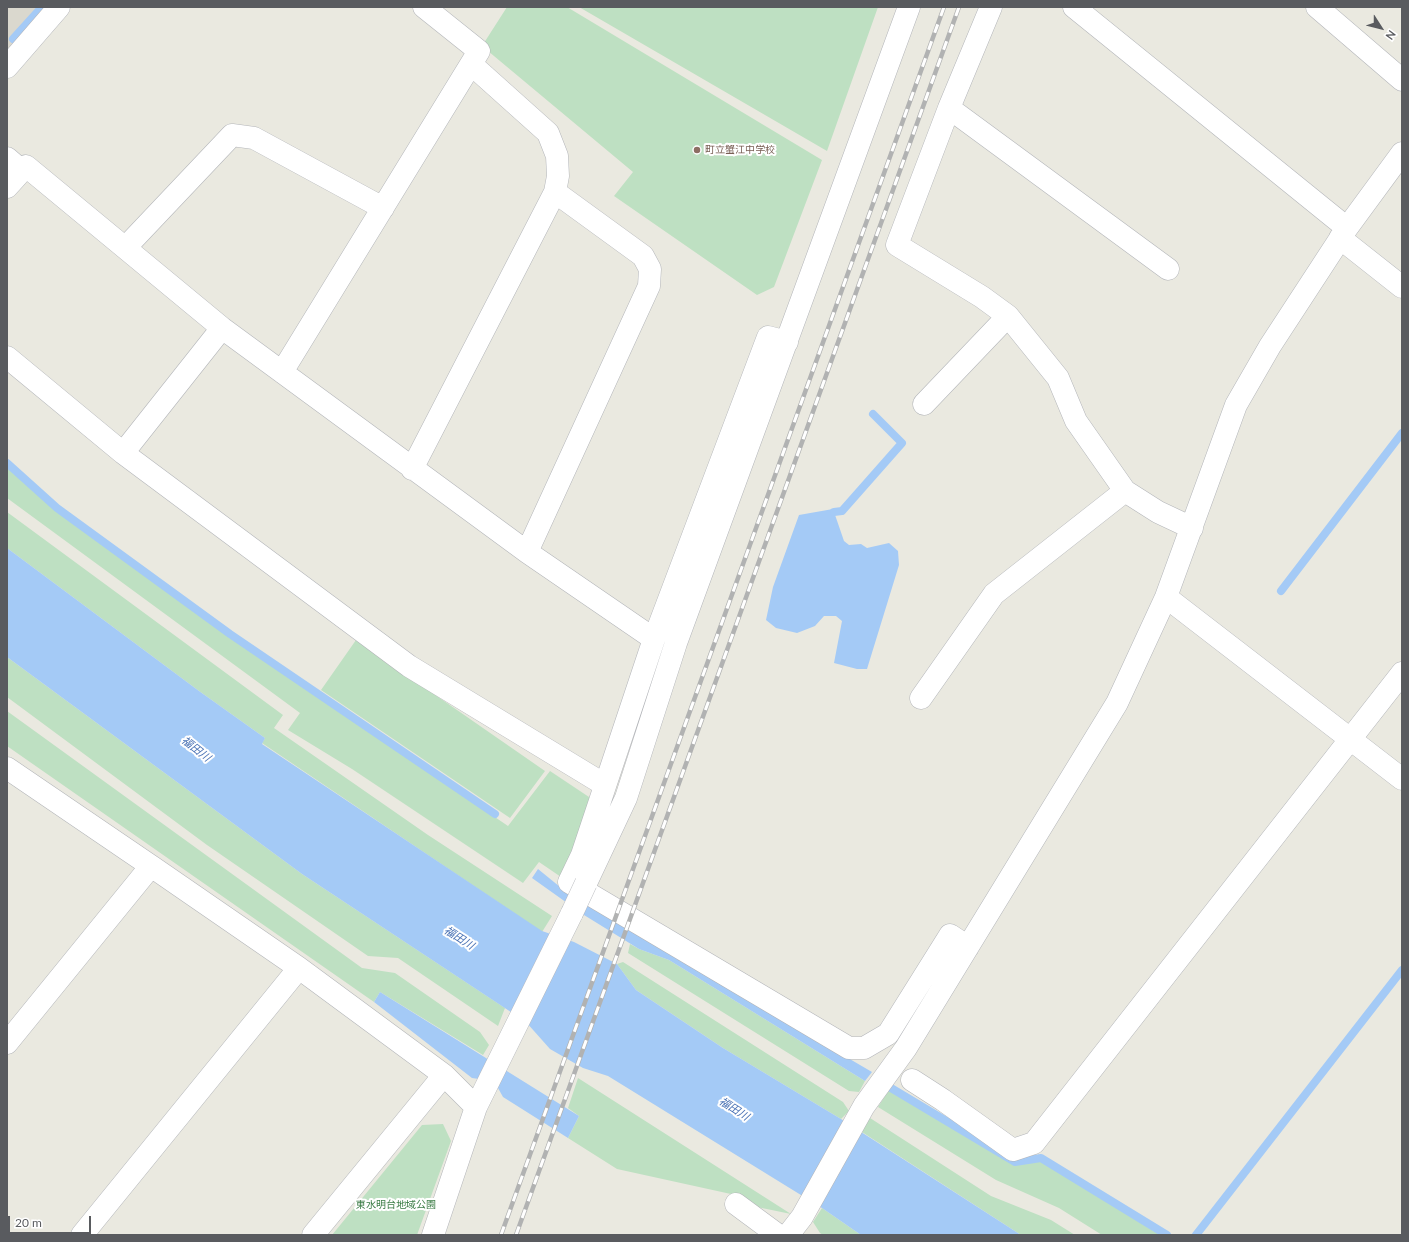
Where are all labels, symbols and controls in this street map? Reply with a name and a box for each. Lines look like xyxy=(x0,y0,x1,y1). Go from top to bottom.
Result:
north arrow xyxy=(1361,8,1401,48)
text: N xyxy=(1383,28,1399,43)
place label: 町立蟹江中学校 xyxy=(705,144,775,156)
marker: 町立蟹江中学校 xyxy=(692,145,702,155)
water label: 福田川 xyxy=(179,734,213,764)
water label: 福田川 xyxy=(442,924,476,952)
water label: 福田川 xyxy=(717,1095,751,1123)
park label: 東水明台地域公園 xyxy=(356,1199,436,1211)
scale bar xyxy=(10,1208,93,1234)
text: 20 m xyxy=(15,1215,42,1230)

